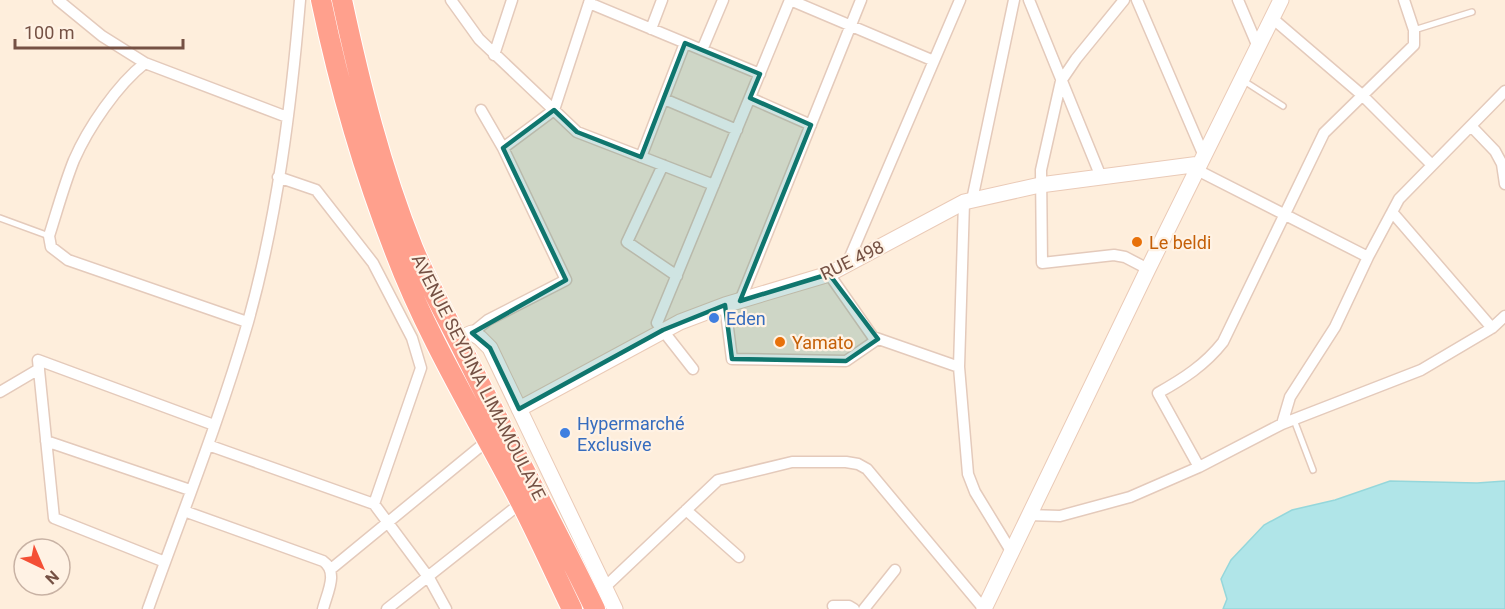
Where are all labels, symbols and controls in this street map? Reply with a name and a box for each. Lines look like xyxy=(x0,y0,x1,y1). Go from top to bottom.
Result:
scale bar xyxy=(15,12,183,50)
text: 100 m xyxy=(24,22,75,43)
place label: Le beldi xyxy=(1149,232,1211,253)
marker: Le beldi xyxy=(1130,235,1144,249)
street label: RUE 498 xyxy=(817,236,887,284)
street label: AVENUE SEYDINA LIMAMOULAYE xyxy=(408,250,550,504)
place label: Eden xyxy=(726,308,766,329)
marker: Eden xyxy=(707,311,721,325)
place label: Yamato xyxy=(792,332,854,353)
marker: Yamato xyxy=(773,335,787,349)
place label: Hypermarché Exclusive xyxy=(577,413,685,455)
marker: Hypermarché Exclusive xyxy=(558,426,572,440)
north arrow xyxy=(12,537,72,597)
text: N xyxy=(41,567,63,588)

